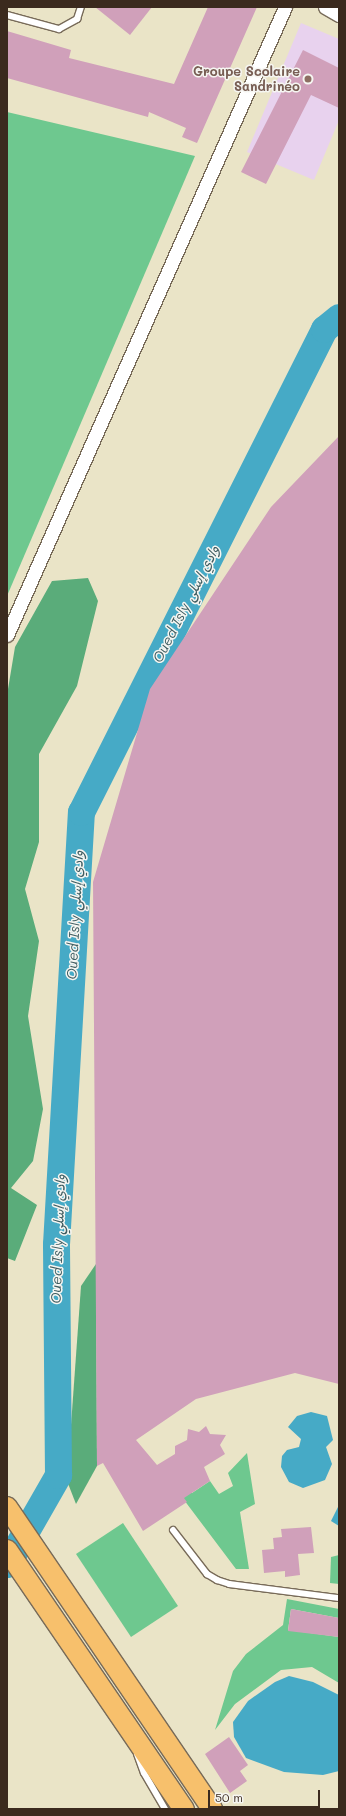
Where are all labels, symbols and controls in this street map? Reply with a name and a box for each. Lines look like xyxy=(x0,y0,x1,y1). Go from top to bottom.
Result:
place label: Groupe Scolaire Sandrinéo xyxy=(193,64,300,95)
marker: Groupe Scolaire Sandrinéo xyxy=(303,74,313,84)
water label: Oued Isly وادي إسلي xyxy=(149,543,223,665)
water label: Oued Isly وادي إسلي xyxy=(63,850,87,980)
water label: Oued Isly وادي إسلي xyxy=(47,1174,69,1304)
scale bar xyxy=(210,1782,322,1808)
text: 50 m xyxy=(215,1789,243,1805)

